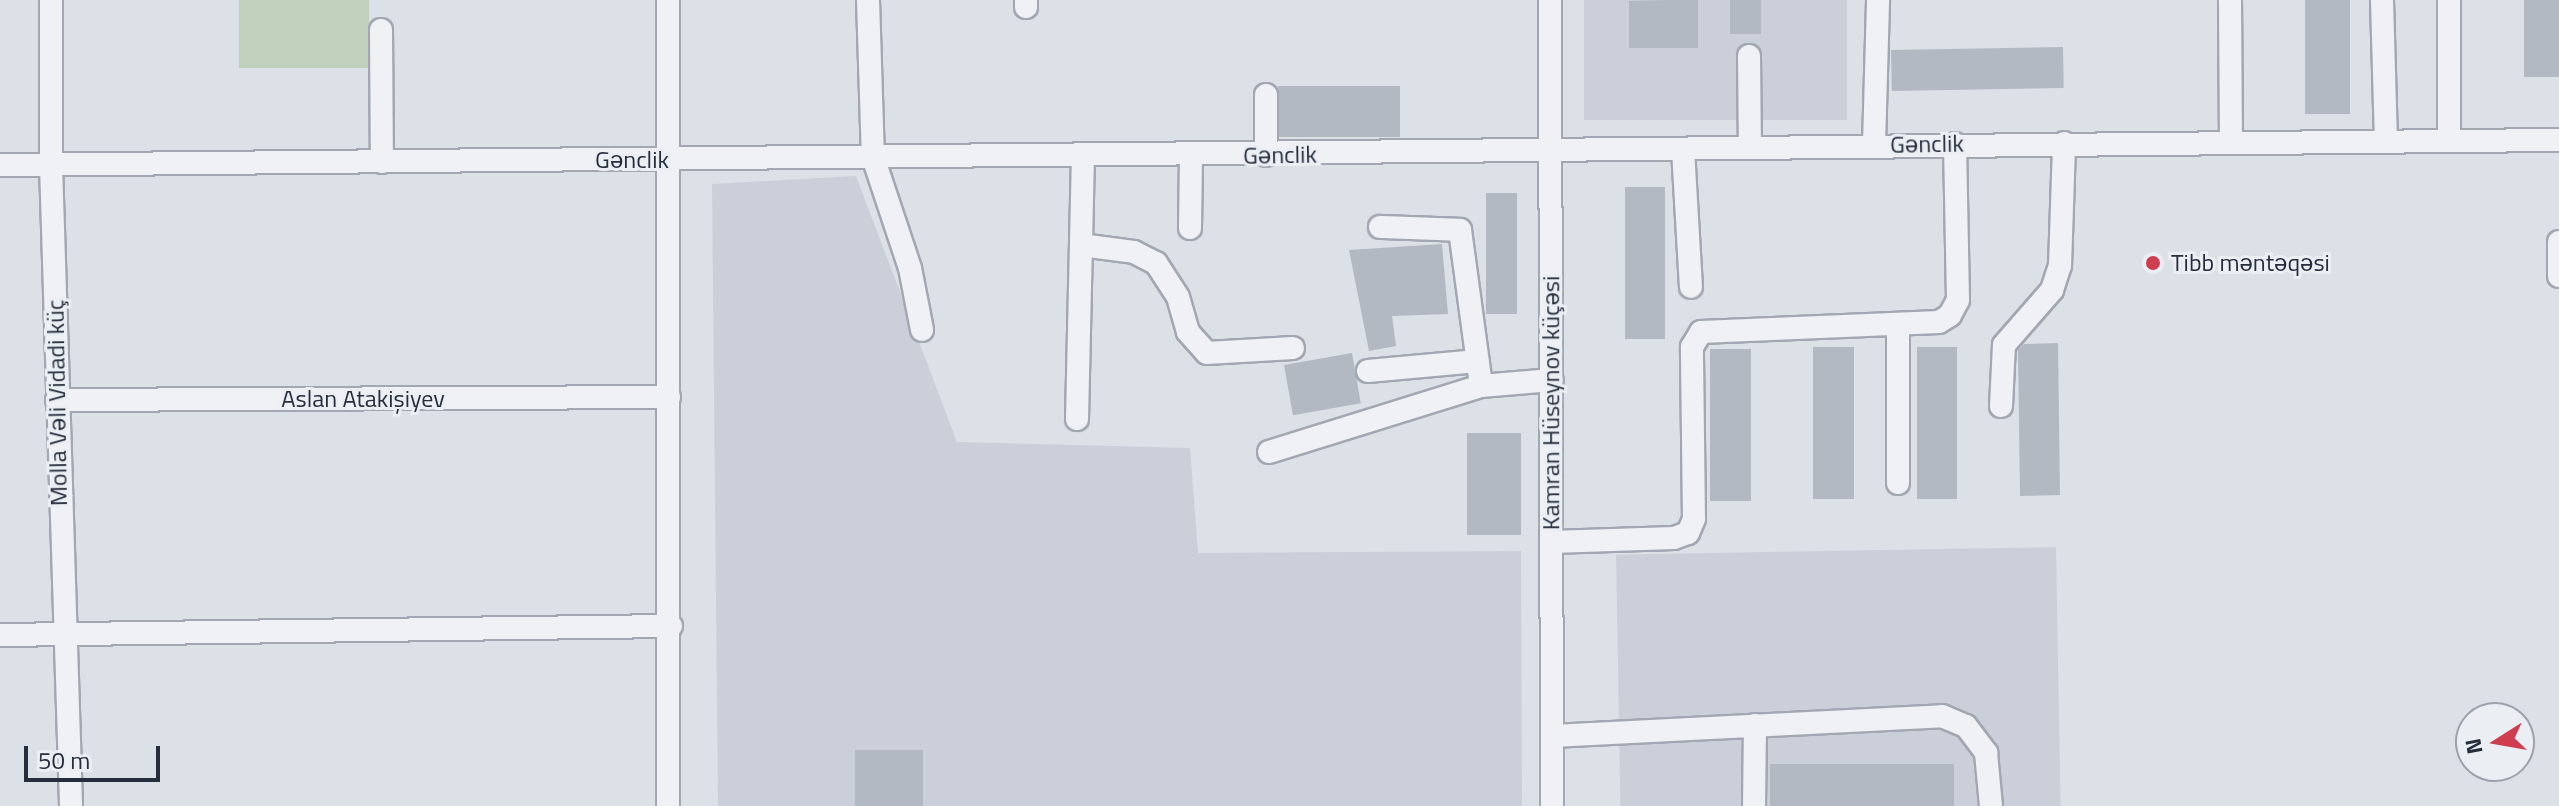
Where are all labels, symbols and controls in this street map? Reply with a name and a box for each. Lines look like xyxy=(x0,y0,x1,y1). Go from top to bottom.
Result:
street label: Gənclik xyxy=(1890,129,1964,159)
street label: Gənclik xyxy=(1243,140,1317,170)
street label: Gənclik xyxy=(595,146,669,174)
place label: Tibb məntəqəsi xyxy=(2171,249,2330,277)
marker: Tibb məntəqəsi xyxy=(2142,252,2164,274)
street label: Kamran Hüseynov küçəsi xyxy=(1537,276,1565,530)
street label: Molla Vəli Vidadi küç xyxy=(41,300,73,506)
street label: Aslan Atakişiyev xyxy=(281,385,445,413)
north arrow xyxy=(2455,702,2535,782)
scale bar xyxy=(28,730,164,780)
text: N xyxy=(2455,735,2492,757)
text: 50 m xyxy=(38,742,90,778)

